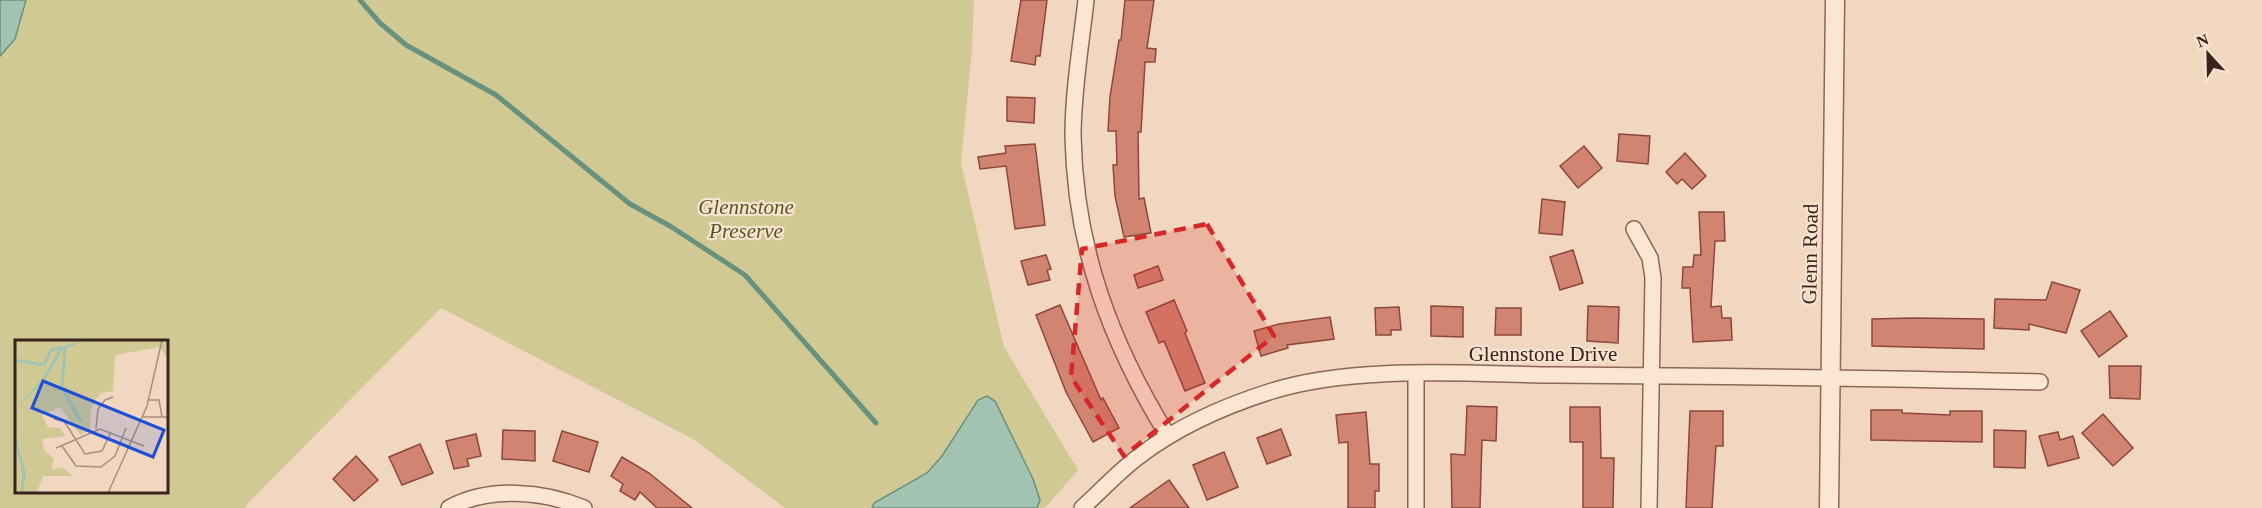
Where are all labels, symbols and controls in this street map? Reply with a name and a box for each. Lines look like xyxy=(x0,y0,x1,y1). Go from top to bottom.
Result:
north arrow xyxy=(2178,24,2238,84)
text: N xyxy=(2194,30,2212,51)
park label: Glennstone Preserve xyxy=(698,195,794,243)
street label: Glenn Road xyxy=(1797,203,1823,305)
inset map xyxy=(15,340,168,493)
street label: Glennstone Drive xyxy=(1469,342,1617,366)

